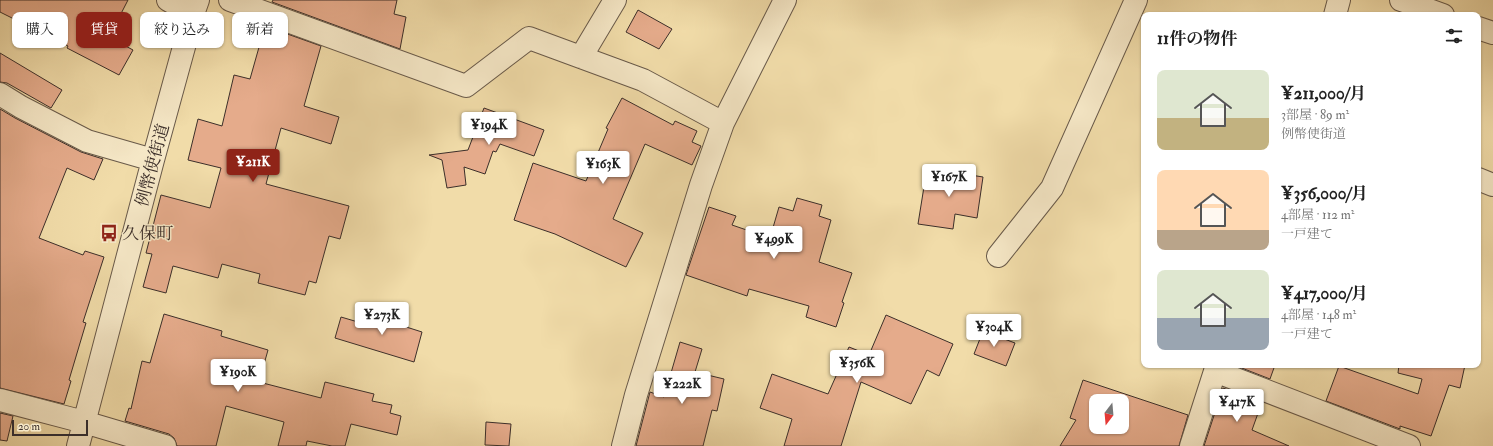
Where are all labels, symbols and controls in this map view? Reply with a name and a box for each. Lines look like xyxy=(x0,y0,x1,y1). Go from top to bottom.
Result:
chip: 購入 xyxy=(12,12,68,48)
chip: 賃貸 xyxy=(76,12,132,48)
chip: 絞り込み xyxy=(140,12,224,48)
chip: 新着 xyxy=(232,12,288,48)
icon: filters xyxy=(1443,25,1465,47)
text: 11件の物件 xyxy=(1157,28,1237,49)
text: ¥211,000/月 xyxy=(1281,83,1366,104)
icon: home xyxy=(1189,86,1237,134)
text: 3部屋 · 89 m² xyxy=(1281,107,1349,123)
pin: ¥194K xyxy=(461,112,517,146)
text: ¥194K xyxy=(470,117,508,133)
street label: 例幣使街道 xyxy=(131,121,174,209)
text: 例幣使街道 xyxy=(1281,126,1346,142)
pin: ¥211K xyxy=(225,149,281,183)
pin: ¥163K xyxy=(575,151,631,185)
text: ¥211K xyxy=(236,154,270,170)
text: ¥163K xyxy=(586,156,620,172)
pin: ¥167K xyxy=(921,164,977,198)
text: ¥167K xyxy=(931,169,967,185)
text: ¥356,000/月 xyxy=(1281,183,1368,204)
icon: home xyxy=(1189,186,1237,234)
text: 4部屋 · 112 m² xyxy=(1281,207,1354,223)
bus stop icon: 久保町 xyxy=(99,223,119,243)
place label: 久保町 xyxy=(122,223,173,244)
pin: ¥499K xyxy=(746,226,802,260)
text: 一戸建て xyxy=(1281,226,1333,242)
text: ¥499K xyxy=(754,231,794,247)
text: ¥417,000/月 xyxy=(1281,283,1368,304)
icon: home xyxy=(1189,286,1237,334)
pin: ¥273K xyxy=(354,302,410,336)
text: ¥273K xyxy=(364,307,400,323)
text: 4部屋 · 148 m² xyxy=(1281,307,1356,323)
pin: ¥304K xyxy=(966,314,1022,348)
text: ¥304K xyxy=(975,319,1013,335)
text: 一戸建て xyxy=(1281,326,1333,342)
pin: ¥356K xyxy=(829,350,885,384)
text: ¥356K xyxy=(839,355,875,371)
pin: ¥190K xyxy=(210,359,266,393)
text: ¥190K xyxy=(220,364,256,380)
pin: ¥222K xyxy=(654,371,710,405)
text: ¥222K xyxy=(663,376,701,392)
pin: ¥417K xyxy=(1209,389,1265,423)
north arrow xyxy=(1089,394,1129,434)
map controls xyxy=(1089,394,1129,434)
text: ¥417K xyxy=(1219,394,1255,410)
scale bar xyxy=(12,418,88,437)
text: 20 m xyxy=(18,420,40,433)

